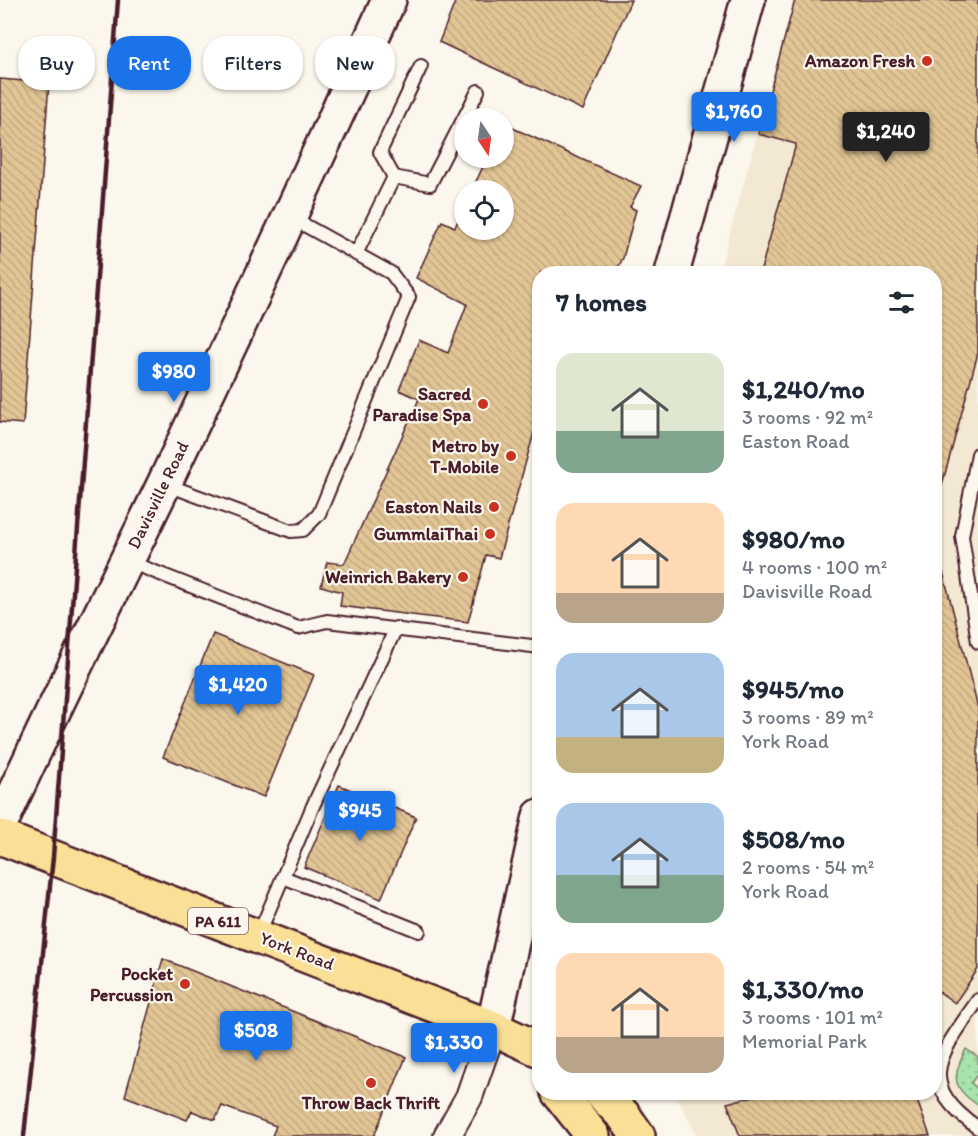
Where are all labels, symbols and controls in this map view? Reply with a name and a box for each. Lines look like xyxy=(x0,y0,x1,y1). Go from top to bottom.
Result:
chip: Buy xyxy=(18,36,95,90)
chip: Rent xyxy=(107,36,191,90)
chip: Filters xyxy=(203,36,303,90)
chip: New xyxy=(315,36,395,90)
place label: Amazon Fresh xyxy=(804,50,915,72)
marker: Amazon Fresh xyxy=(920,54,934,68)
pin: $1,760 xyxy=(685,92,783,143)
text: $1,760 xyxy=(706,99,762,123)
north arrow xyxy=(454,108,514,168)
map controls xyxy=(454,108,514,240)
pin: $1,240 xyxy=(837,112,935,163)
text: $1,240 xyxy=(856,119,916,143)
button: locate xyxy=(454,180,514,240)
text: 7 homes xyxy=(556,286,647,318)
icon: filters xyxy=(885,286,918,319)
pin: $980 xyxy=(138,352,210,403)
text: $980 xyxy=(152,359,196,383)
text: $1,240/mo xyxy=(742,373,865,405)
icon: home xyxy=(604,377,676,449)
place label: Sacred Paradise Spa xyxy=(372,383,471,426)
marker: Sacred Paradise Spa xyxy=(476,397,490,411)
text: 3 rooms · 92 m² xyxy=(742,405,873,429)
text: Easton Road xyxy=(742,429,850,453)
place label: Metro by T-Mobile xyxy=(429,435,500,478)
street label: Davisville Road xyxy=(122,437,194,552)
marker: Metro by T-Mobile xyxy=(504,449,518,463)
place label: Easton Nails xyxy=(385,496,482,518)
marker: Easton Nails xyxy=(487,500,501,514)
place label: GummlaiThai xyxy=(374,523,478,545)
text: $980/mo xyxy=(742,523,845,555)
marker: GummlaiThai xyxy=(483,527,497,541)
icon: home xyxy=(604,527,676,599)
text: 4 rooms · 100 m² xyxy=(742,555,887,579)
place label: Weinrich Bakery xyxy=(325,566,452,588)
marker: Weinrich Bakery xyxy=(456,570,470,584)
text: Davisville Road xyxy=(742,579,872,603)
pin: $1,420 xyxy=(189,665,287,716)
text: $1,420 xyxy=(208,672,268,696)
text: $945/mo xyxy=(742,673,844,705)
icon: home xyxy=(604,677,676,749)
text: 3 rooms · 89 m² xyxy=(742,705,874,729)
text: York Road xyxy=(742,729,829,753)
pin: $945 xyxy=(324,791,396,842)
text: $945 xyxy=(338,798,382,822)
text: $508/mo xyxy=(742,823,845,855)
icon: home xyxy=(604,827,676,899)
text: 2 rooms · 54 m² xyxy=(742,855,874,879)
text: York Road xyxy=(742,879,829,903)
road number: PA 611 xyxy=(188,908,248,934)
street label: York Road xyxy=(257,927,338,975)
place label: Pocket Percussion xyxy=(90,963,173,1006)
text: $1,330/mo xyxy=(742,973,864,1005)
marker: Pocket Percussion xyxy=(178,977,192,991)
icon: home xyxy=(604,977,676,1049)
text: 3 rooms · 101 m² xyxy=(742,1005,883,1029)
pin: $508 xyxy=(220,1011,292,1062)
text: $508 xyxy=(234,1018,278,1042)
pin: $1,330 xyxy=(405,1023,503,1074)
text: Memorial Park xyxy=(742,1029,867,1053)
text: $1,330 xyxy=(425,1030,483,1054)
marker: Throw Back Thrift xyxy=(364,1076,378,1090)
place label: Throw Back Thrift xyxy=(301,1092,441,1114)

